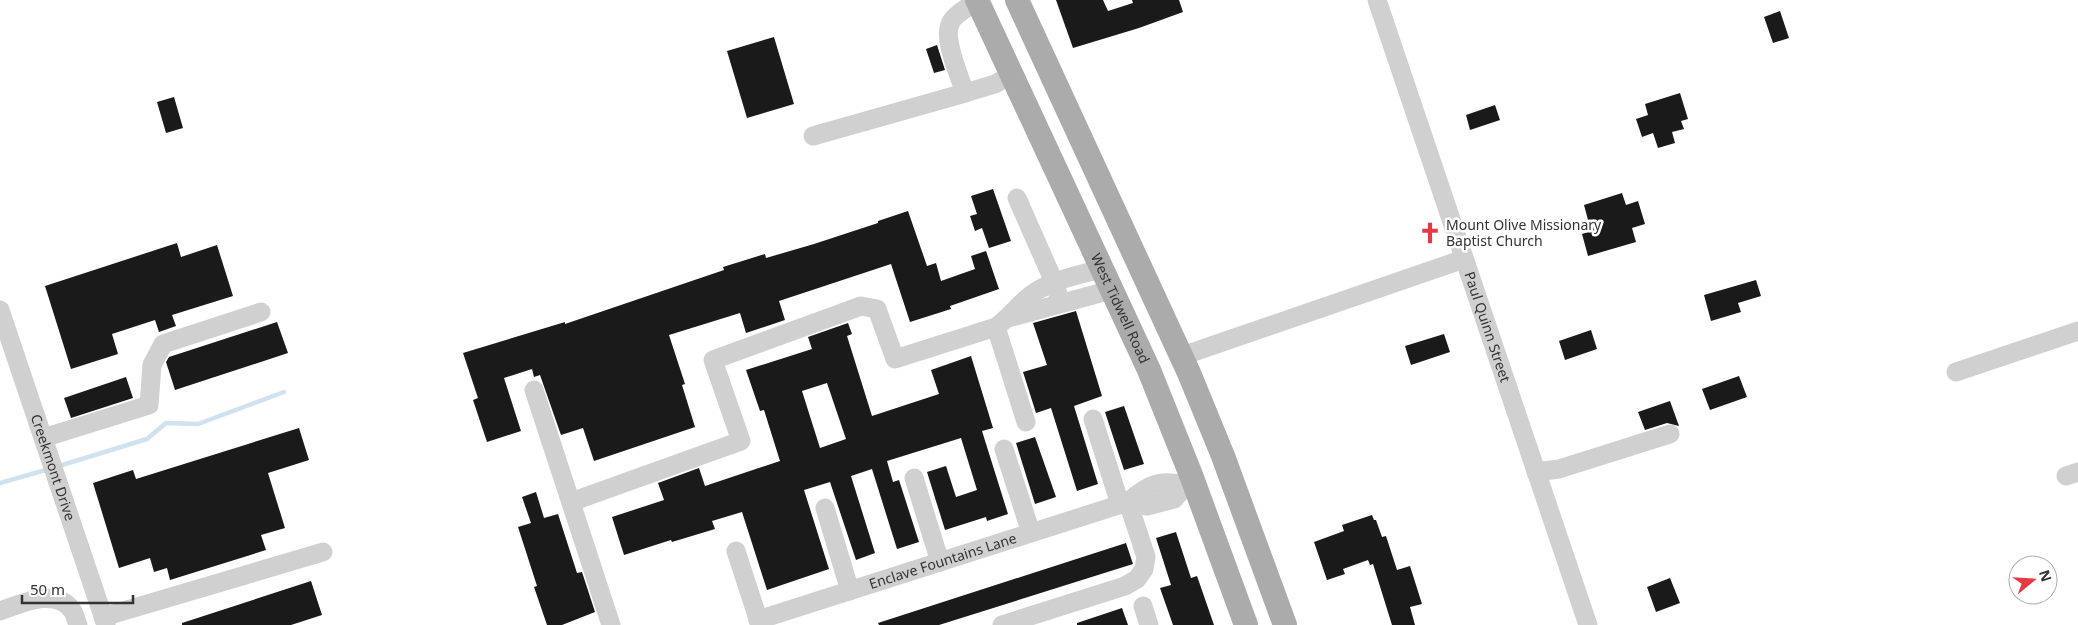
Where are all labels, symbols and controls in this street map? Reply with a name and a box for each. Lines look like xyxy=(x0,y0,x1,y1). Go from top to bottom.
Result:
place label: Mount Olive Missionary Baptist Church xyxy=(1446,215,1602,250)
church icon: Mount Olive Missionary Baptist Church xyxy=(1417,220,1443,246)
street label: West Tidwell Road xyxy=(1087,250,1155,366)
street label: Paul Quinn Street xyxy=(1460,269,1515,385)
street label: Creekmont Drive xyxy=(27,411,80,523)
street label: Enclave Fountains Lane xyxy=(867,528,1019,593)
north arrow xyxy=(2008,555,2058,605)
text: N xyxy=(2035,567,2057,584)
scale bar xyxy=(22,572,134,604)
text: 50 m xyxy=(30,579,65,599)

